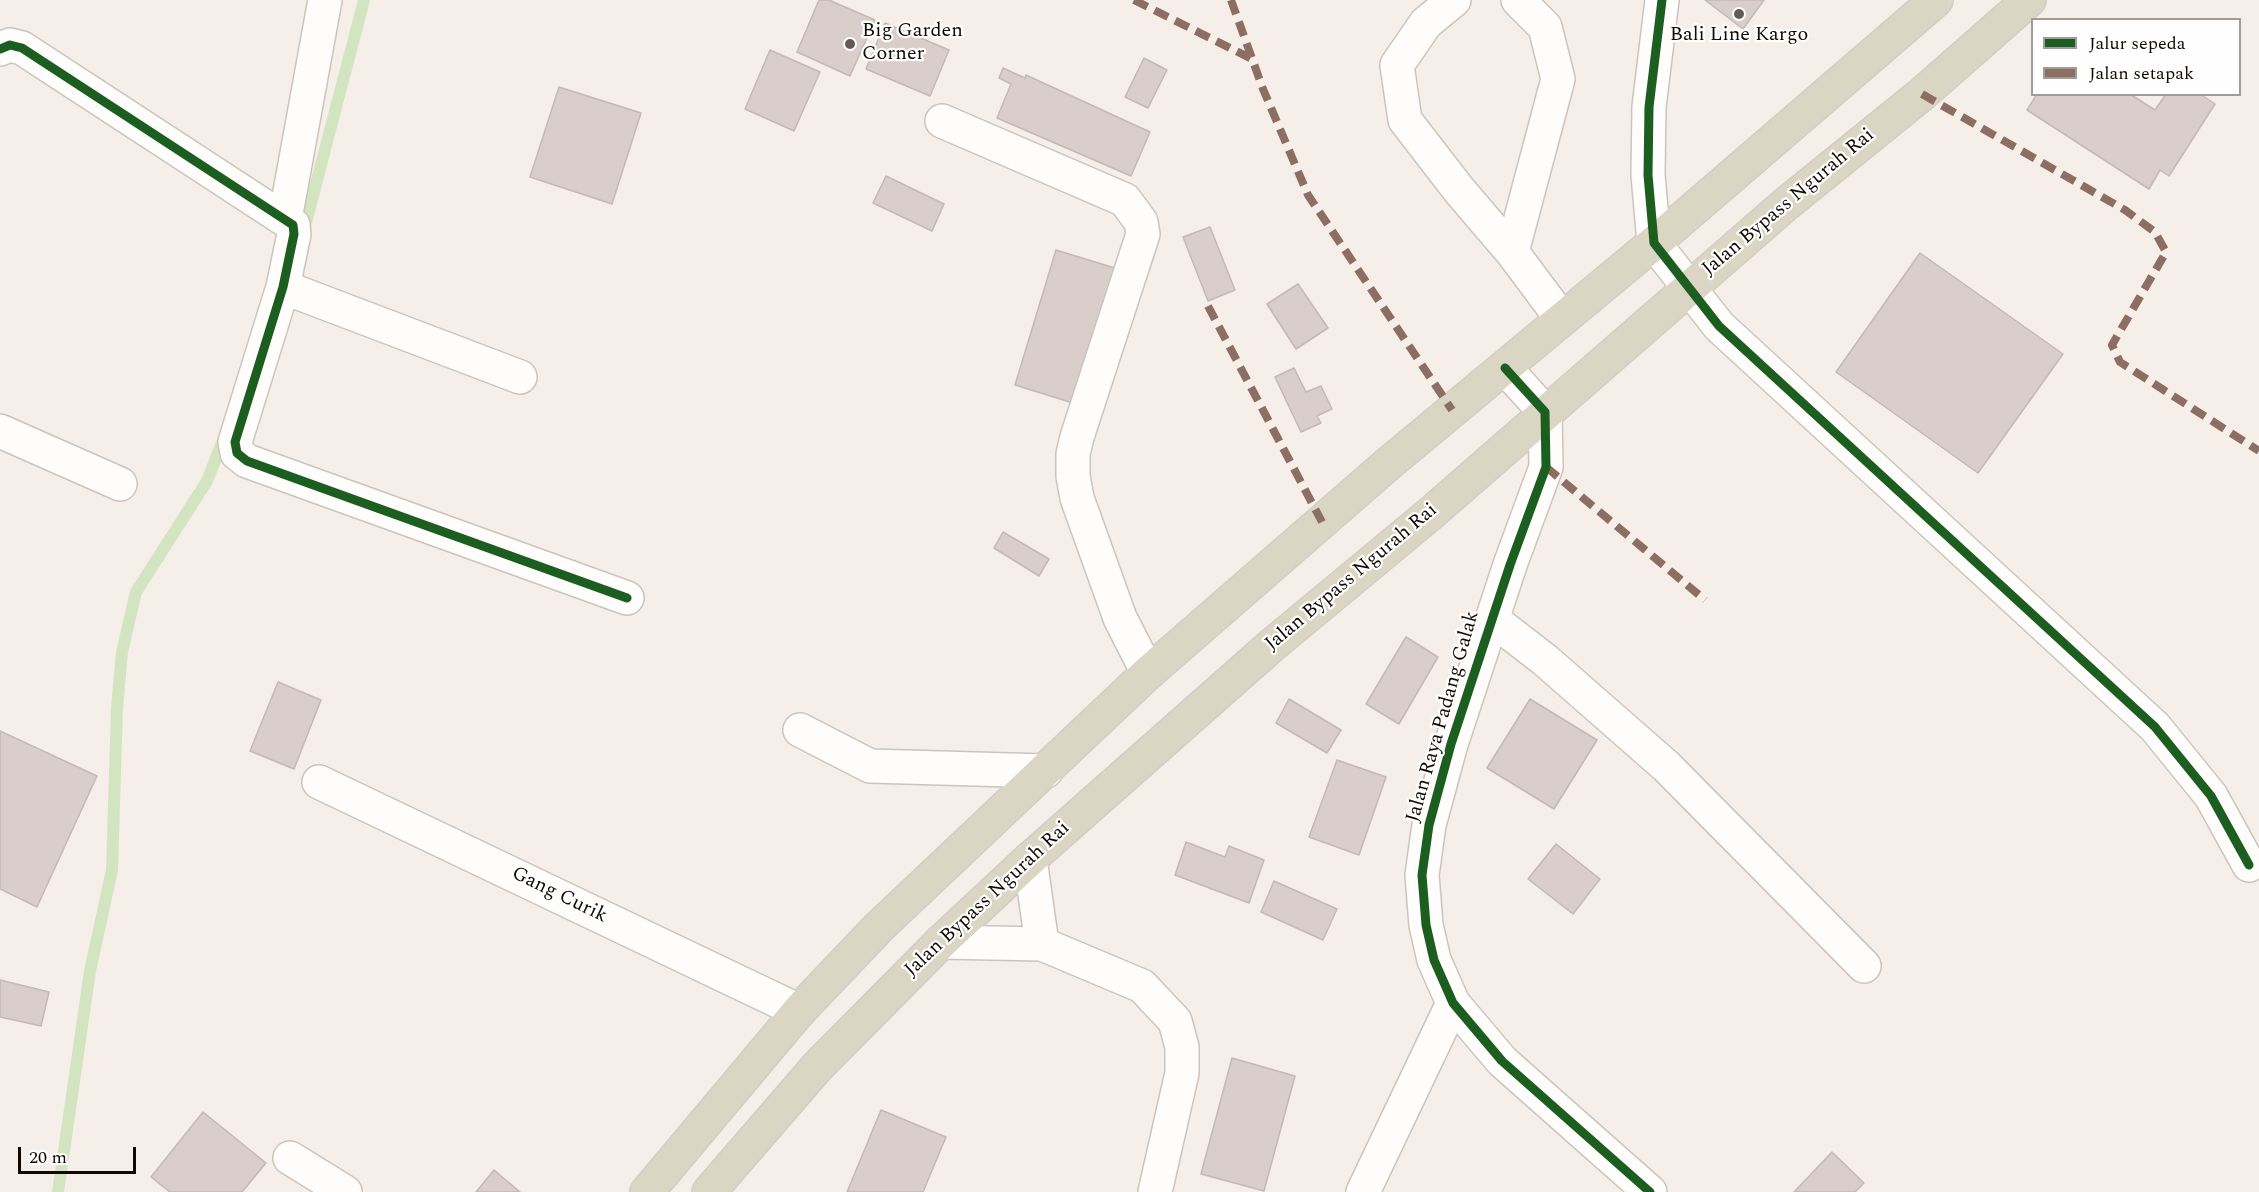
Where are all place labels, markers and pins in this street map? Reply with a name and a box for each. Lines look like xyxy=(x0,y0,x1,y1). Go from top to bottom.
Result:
marker: Bali Line Kargo xyxy=(1732,7,1746,21)
place label: Big Garden Corner xyxy=(862,20,963,67)
place label: Bali Line Kargo xyxy=(1670,24,1808,48)
marker: Big Garden Corner xyxy=(843,37,857,51)

